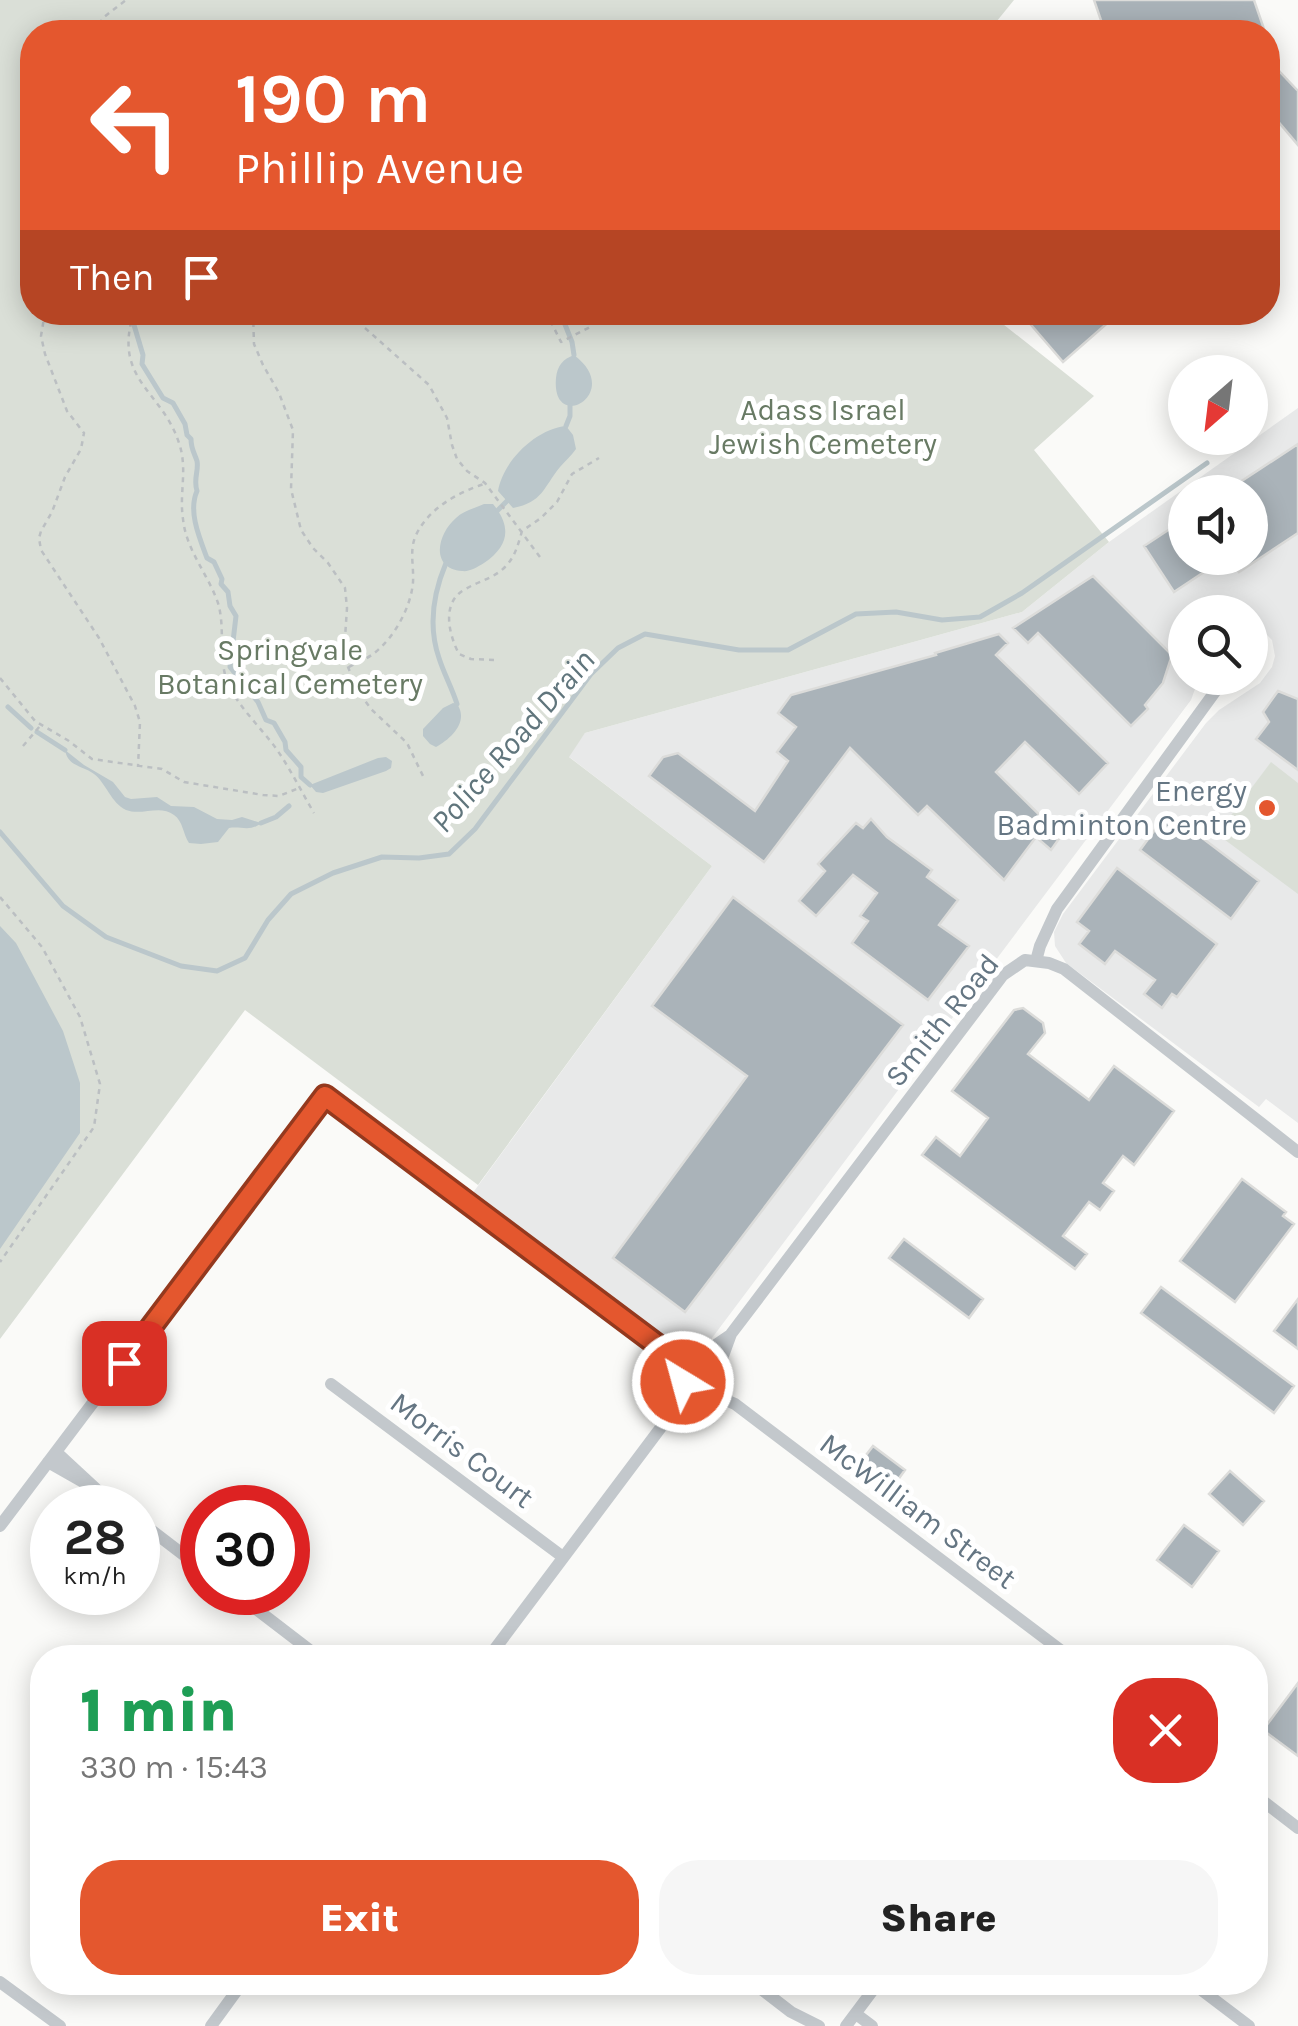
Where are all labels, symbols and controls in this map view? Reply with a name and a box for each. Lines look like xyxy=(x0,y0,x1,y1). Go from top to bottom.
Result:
text: 190 m xyxy=(235,58,431,140)
icon: left xyxy=(70,60,200,190)
text: Phillip Avenue xyxy=(235,142,524,194)
icon: arrive xyxy=(174,250,229,305)
text: Then xyxy=(70,255,154,300)
north arrow xyxy=(1168,355,1268,455)
map controls xyxy=(1168,355,1268,695)
park label: Adass Israel Jewish Cemetery xyxy=(709,392,937,462)
button: sound xyxy=(1168,475,1268,575)
button: search xyxy=(1168,595,1268,695)
park label: Springvale Botanical Cemetery xyxy=(157,632,423,702)
water label: Police Road Drain xyxy=(423,642,603,840)
place label: Energy Badminton Centre xyxy=(997,773,1247,843)
marker: Energy Badminton Centre xyxy=(1256,797,1278,819)
street label: Smith Road xyxy=(877,946,1007,1094)
pin xyxy=(82,1321,167,1406)
position arrow xyxy=(631,1330,735,1434)
icon: arrive xyxy=(97,1336,152,1391)
street label: Morris Court xyxy=(383,1384,541,1516)
street label: McWilliam Street xyxy=(813,1425,1023,1597)
speed limit sign: 30 xyxy=(180,1485,310,1615)
text: 28 xyxy=(64,1508,126,1567)
text: km/h xyxy=(63,1561,127,1590)
text: 1 min xyxy=(80,1676,237,1746)
button: close xyxy=(1113,1678,1218,1783)
text: 330 m · 15:43 xyxy=(80,1749,268,1786)
button: Exit xyxy=(80,1860,639,1975)
button: Share xyxy=(659,1860,1218,1975)

